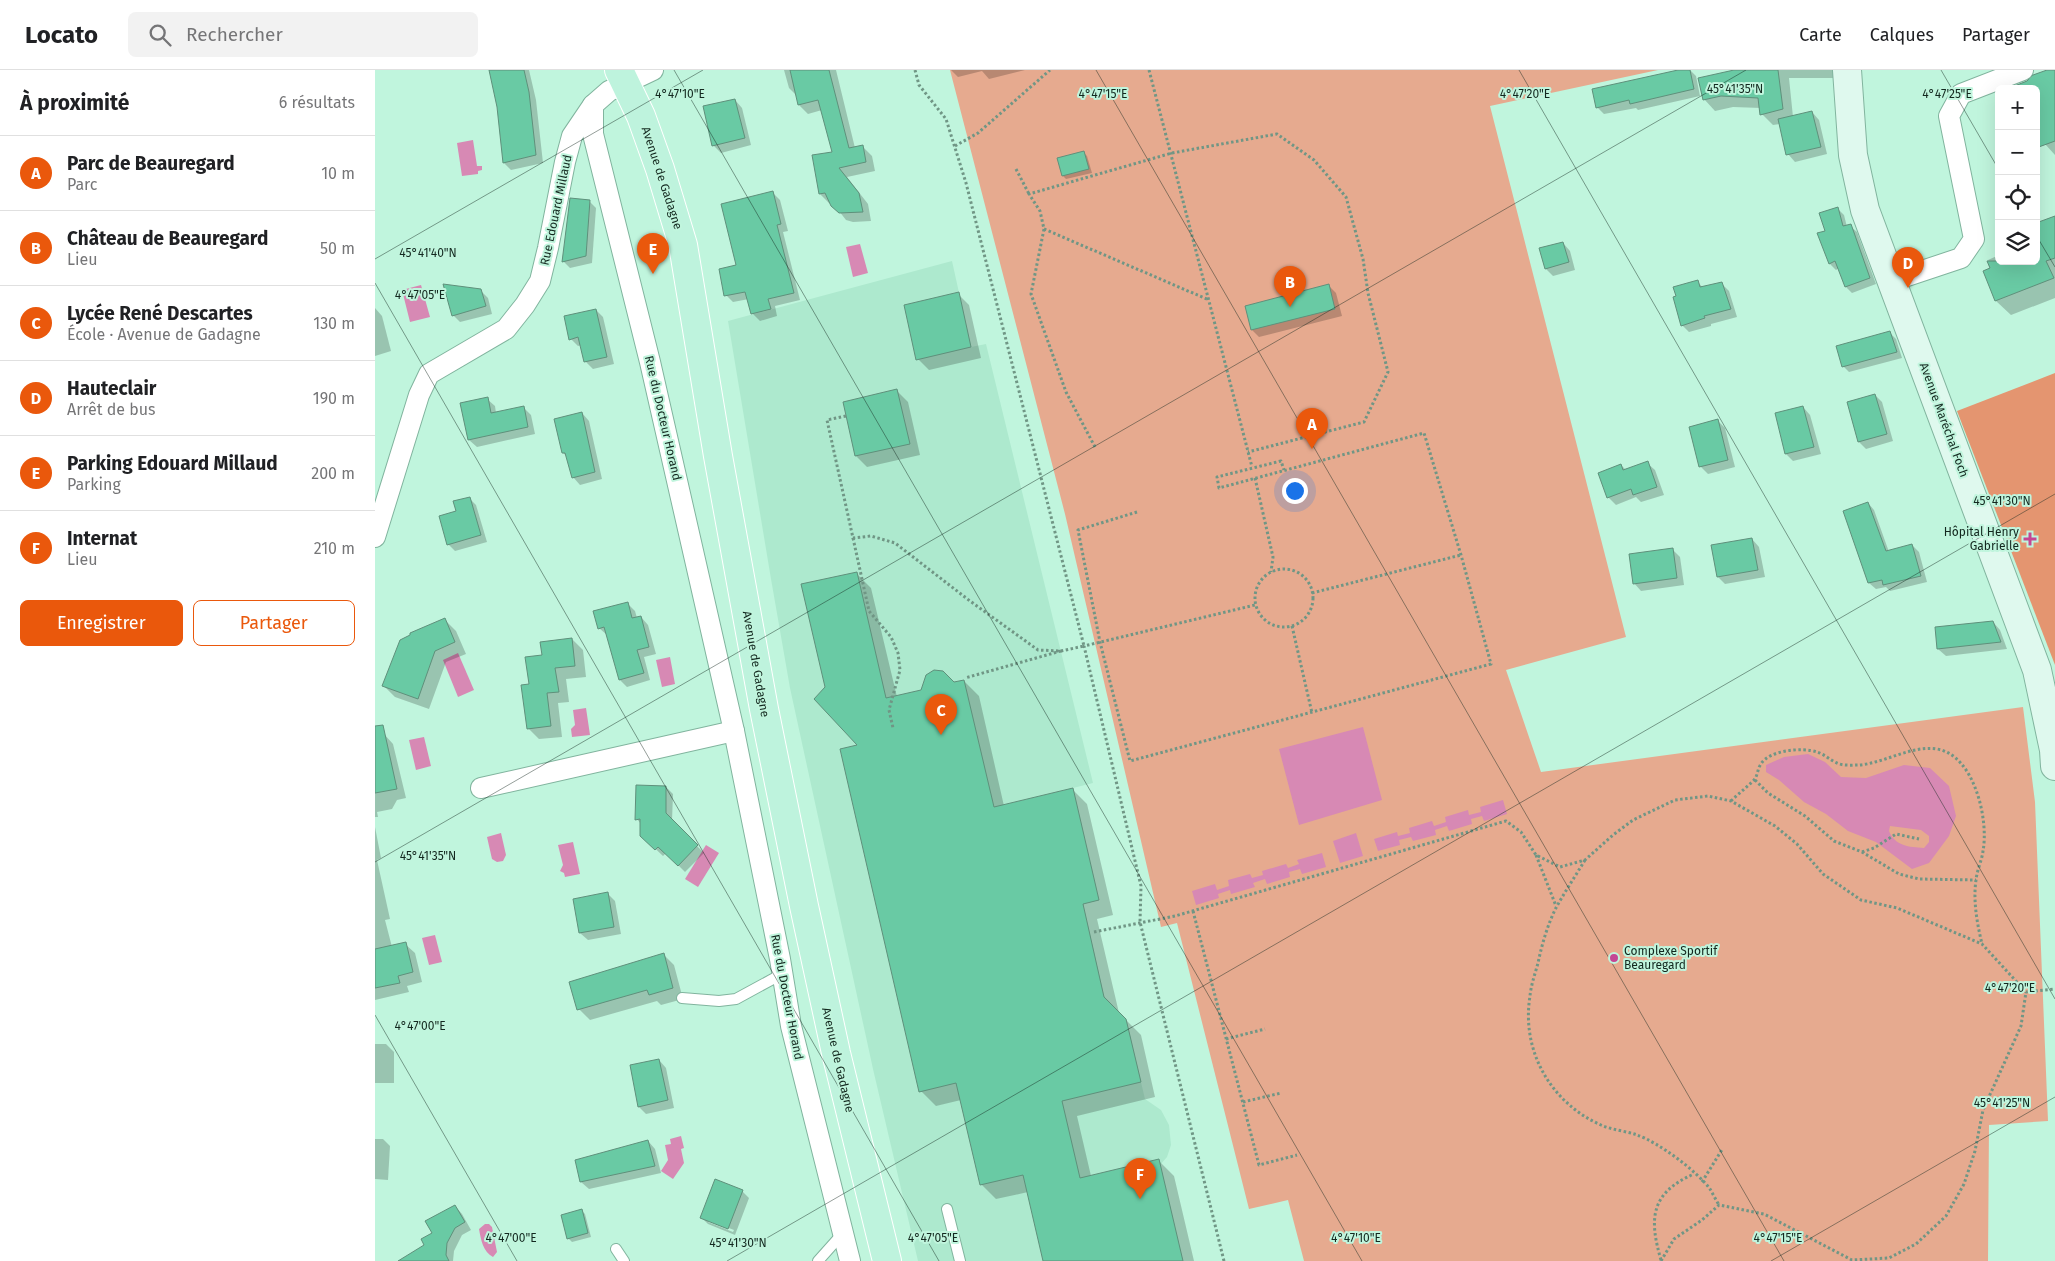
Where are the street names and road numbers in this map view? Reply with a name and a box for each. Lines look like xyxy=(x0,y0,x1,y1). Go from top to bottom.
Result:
street label: Avenue de Gadagne xyxy=(639,125,685,231)
street label: Rue Edouard Millaud xyxy=(537,153,575,267)
street label: Rue du Docteur Horand xyxy=(642,354,684,482)
street label: Avenue Maréchal Foch xyxy=(1917,361,1971,479)
street label: Avenue de Gadagne xyxy=(740,610,772,718)
street label: Rue du Docteur Horand xyxy=(768,933,806,1061)
street label: Avenue de Gadagne xyxy=(819,1006,857,1114)

